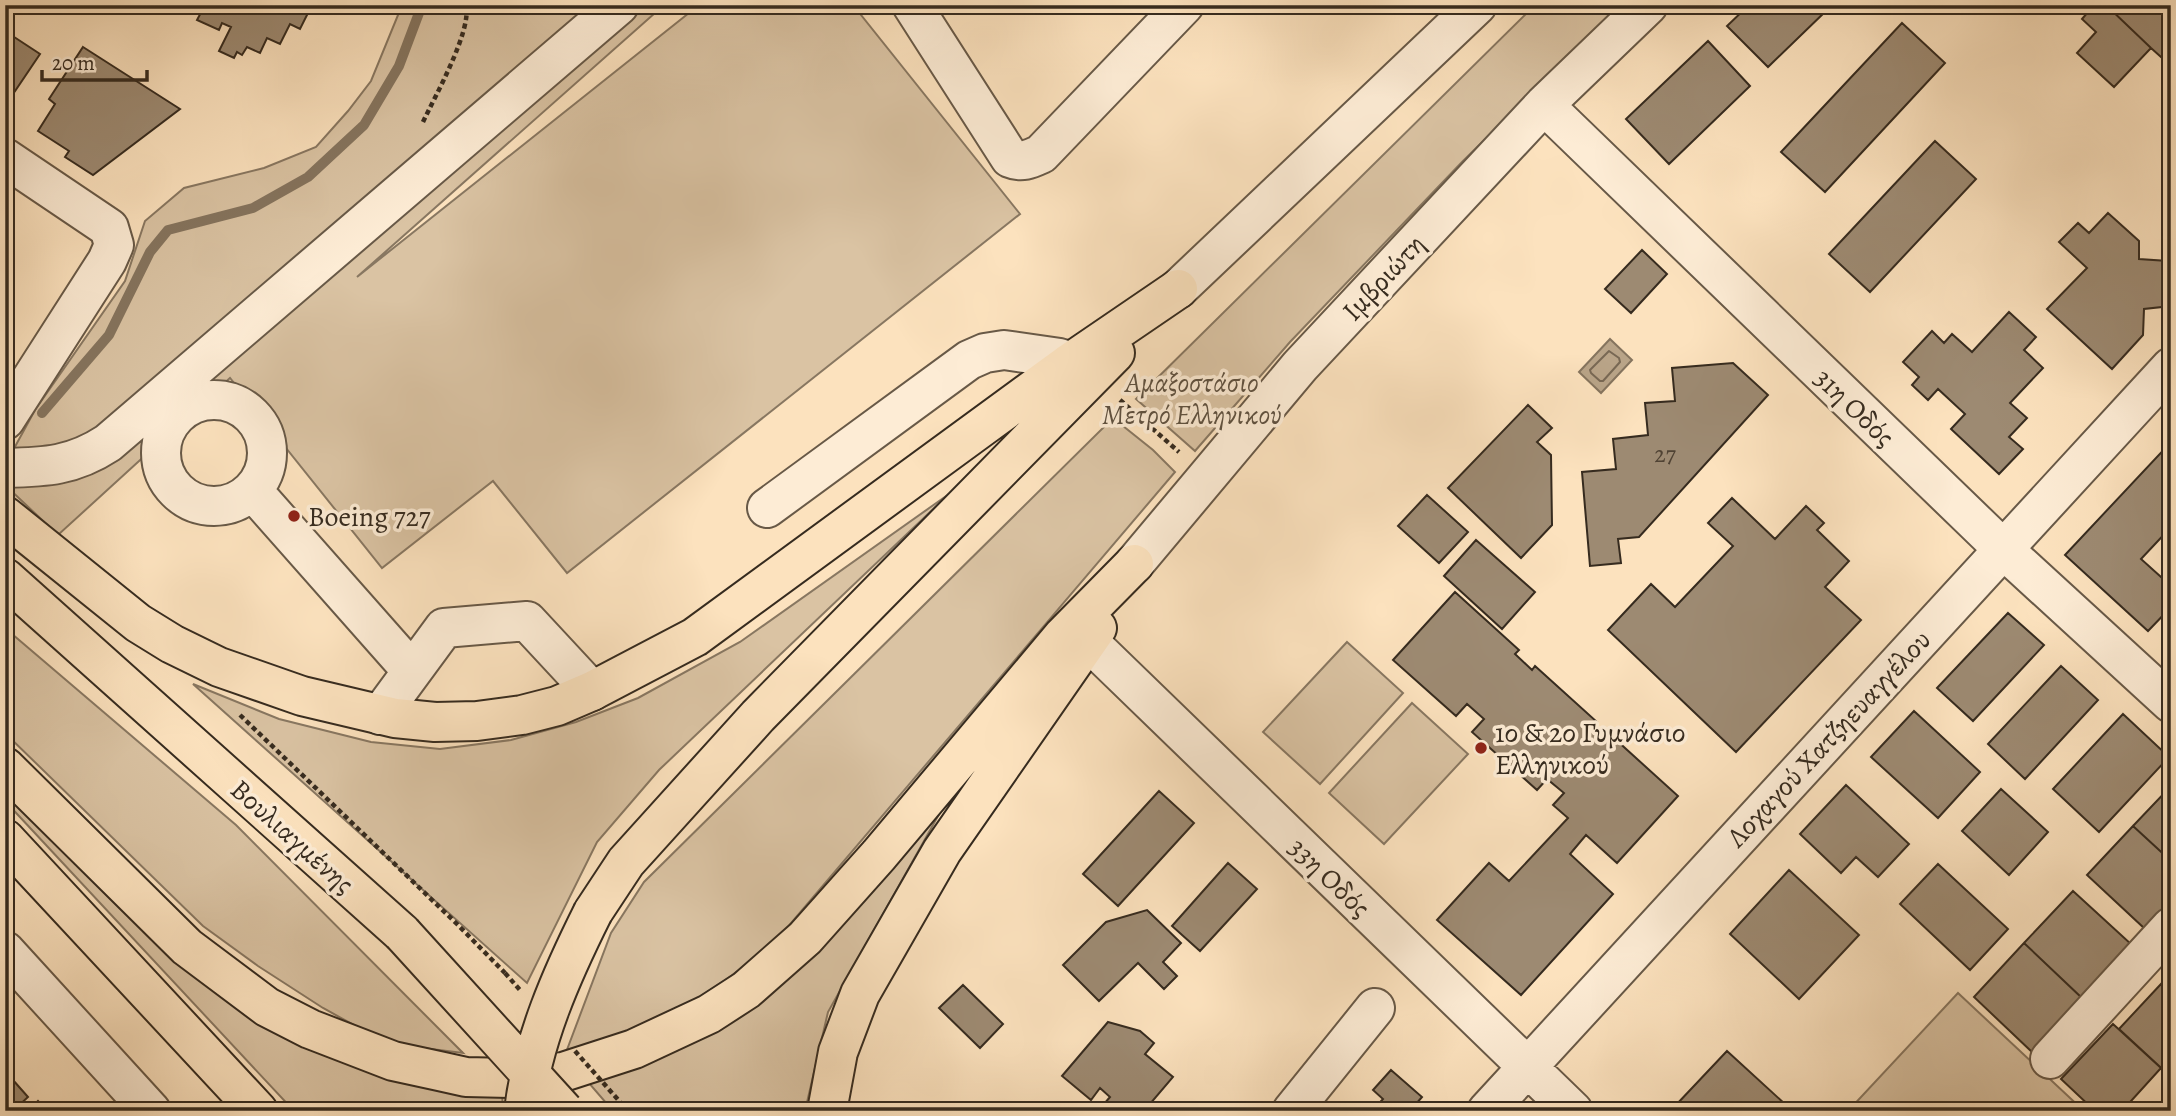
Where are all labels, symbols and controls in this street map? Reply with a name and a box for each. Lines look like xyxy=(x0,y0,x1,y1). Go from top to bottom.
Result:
scale bar xyxy=(42,38,147,82)
text: 20 m xyxy=(52,49,95,77)
street label: Ιμβριώτη xyxy=(1334,226,1434,329)
street label: 31η Οδός xyxy=(1806,360,1903,456)
park label: Αμαξοστάσιο Μετρό Ελληνικού xyxy=(1102,364,1282,434)
house number: 27 xyxy=(1654,438,1677,470)
place label: Boeing 727 xyxy=(308,498,431,536)
marker: Boeing 727 xyxy=(286,508,302,524)
street label: Λοχαγού Χατζηευαγγέλου xyxy=(1717,622,1939,856)
place label: 1ο & 2ο Γυμνάσιο Ελληνικού xyxy=(1495,714,1685,784)
marker: 1ο & 2ο Γυμνάσιο Ελληνικού xyxy=(1473,740,1489,756)
street label: Βουλιαγμένης xyxy=(222,771,362,903)
street label: 33η Οδός xyxy=(1280,829,1379,926)

